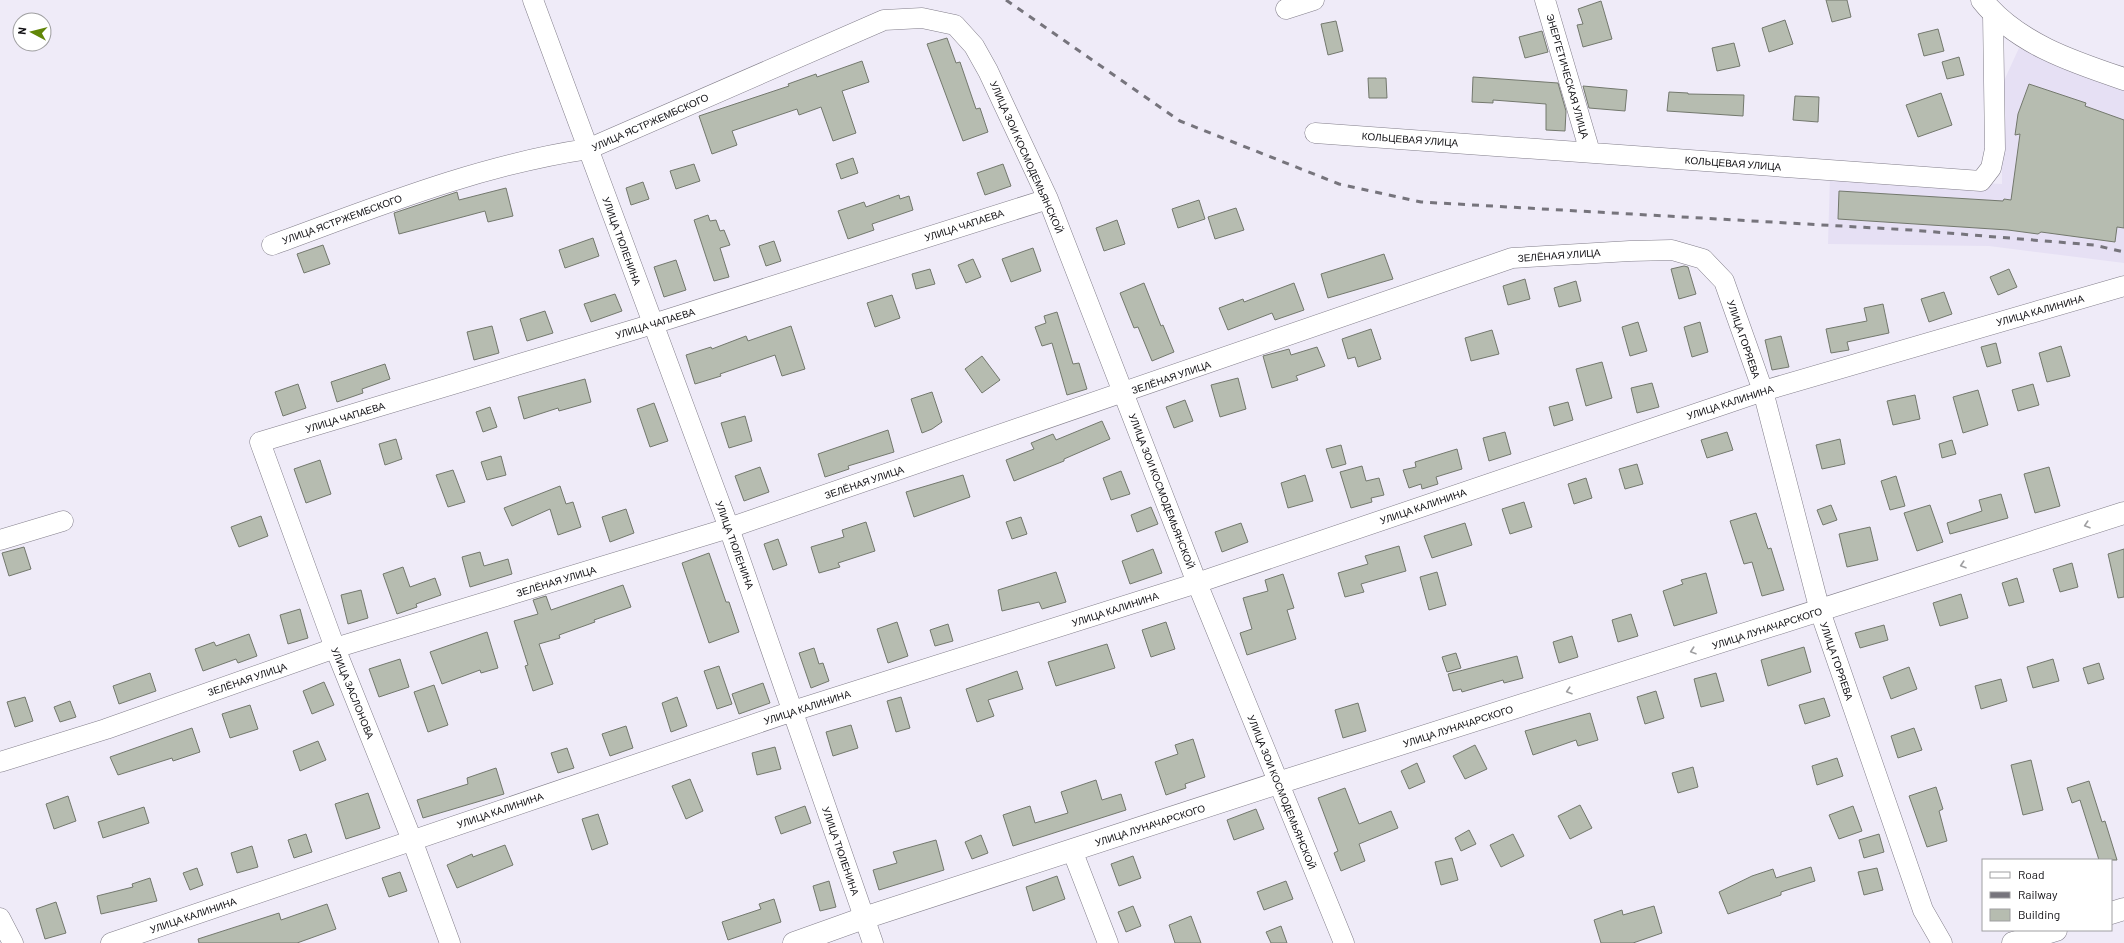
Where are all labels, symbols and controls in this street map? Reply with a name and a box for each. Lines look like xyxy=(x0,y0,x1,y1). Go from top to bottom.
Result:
north arrow xyxy=(12,12,52,52)
street label: ЭНЕРГЕТИЧЕСКАЯ УЛИЦА xyxy=(1544,12,1592,140)
text: N xyxy=(15,26,28,35)
street label: УЛИЦА ЗОИ КОСМОДЕМЬЯНСКОЙ xyxy=(988,79,1066,235)
street label: УЛИЦА ЯСТРЖЕМБСКОГО xyxy=(590,91,710,153)
street label: КОЛЬЦЕВАЯ УЛИЦА xyxy=(1361,130,1459,148)
street label: КОЛЬЦЕВАЯ УЛИЦА xyxy=(1684,154,1782,172)
street label: УЛИЦА ЯСТРЖЕМБСКОГО xyxy=(280,192,404,246)
street label: УЛИЦА ТЮЛЕНИНА xyxy=(600,195,644,287)
street label: УЛИЦА ЧАПАЕВА xyxy=(923,206,1005,243)
street label: ЗЕЛЁНАЯ УЛИЦА xyxy=(1517,246,1601,264)
street label: УЛИЦА КАЛИНИНА xyxy=(1995,292,2086,328)
street label: УЛИЦА ГОРЯЕВА xyxy=(1725,298,1763,380)
street label: УЛИЦА ЧАПАЕВА xyxy=(614,305,697,341)
street label: ЗЕЛЁНАЯ УЛИЦА xyxy=(1130,358,1212,396)
street label: УЛИЦА КАЛИНИНА xyxy=(1685,382,1775,422)
street label: УЛИЦА ЧАПАЕВА xyxy=(304,399,387,435)
street label: УЛИЦА ЗОИ КОСМОДЕМЬЯНСКОЙ xyxy=(1127,412,1197,570)
street label: ЗЕЛЁНАЯ УЛИЦА xyxy=(823,463,905,501)
street label: УЛИЦА КАЛИНИНА xyxy=(1378,485,1468,526)
street label: УЛИЦА ТЮЛЕНИНА xyxy=(713,499,757,591)
one-way arrow xyxy=(2084,520,2091,528)
one-way arrow xyxy=(1960,560,1967,568)
street label: ЗЕЛЁНАЯ УЛИЦА xyxy=(515,563,598,599)
street label: УЛИЦА КАЛИНИНА xyxy=(1070,589,1160,629)
street label: УЛИЦА ЛУНАЧАРСКОГО xyxy=(1710,604,1824,651)
street label: УЛИЦА ГОРЯЕВА xyxy=(1818,620,1856,702)
street label: УЛИЦА ЗАСЛОНОВА xyxy=(329,646,377,741)
one-way arrow xyxy=(1689,646,1696,655)
street label: ЗЕЛЁНАЯ УЛИЦА xyxy=(206,660,288,698)
one-way arrow xyxy=(1565,686,1572,694)
street label: УЛИЦА КАЛИНИНА xyxy=(762,687,852,727)
street label: УЛИЦА ЛУНАЧАРСКОГО xyxy=(1401,702,1515,749)
street label: УЛИЦА ЗОИ КОСМОДЕМЬЯНСКОЙ xyxy=(1245,713,1319,871)
street label: УЛИЦА КАЛИНИНА xyxy=(455,789,545,830)
street label: УЛИЦА ЛУНАЧАРСКОГО xyxy=(1093,801,1207,848)
street label: УЛИЦА ТЮЛЕНИНА xyxy=(820,805,862,897)
legend xyxy=(1982,859,2112,931)
text: Road xyxy=(2018,867,2045,881)
text: Railway xyxy=(2018,887,2058,901)
street label: УЛИЦА КАЛИНИНА xyxy=(148,894,238,935)
text: Building xyxy=(2018,907,2060,921)

